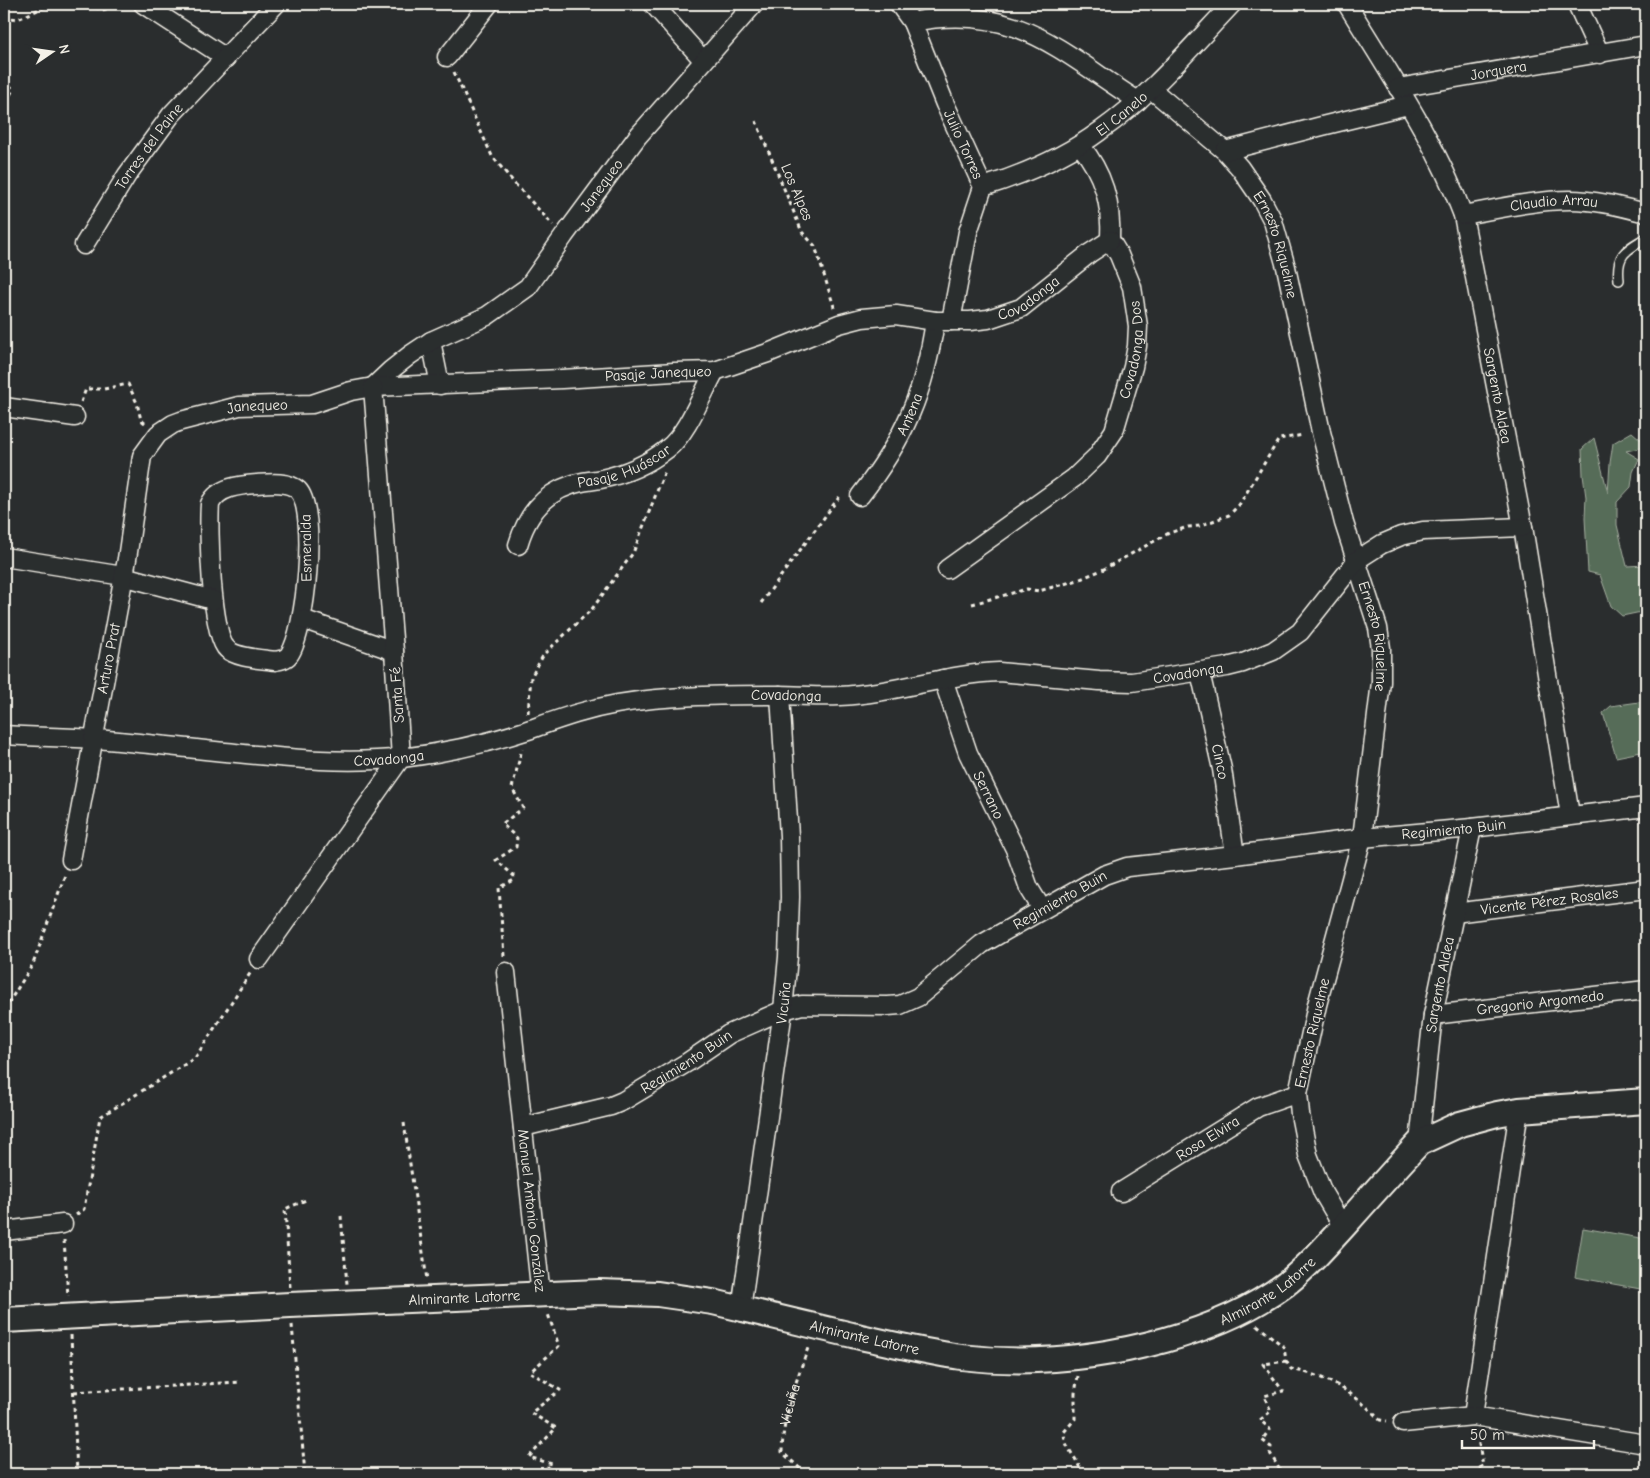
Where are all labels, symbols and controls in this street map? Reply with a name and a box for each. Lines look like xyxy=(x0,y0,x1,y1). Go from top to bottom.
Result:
north arrow xyxy=(28,28,78,78)
text: N xyxy=(55,43,73,56)
street label: Jorquera xyxy=(1469,57,1528,84)
street label: El Canelo xyxy=(1092,87,1151,140)
street label: Torres del Paine xyxy=(111,99,187,193)
street label: Julio Torres xyxy=(940,107,987,182)
street label: Janequeo xyxy=(576,155,627,215)
street label: Los Alpes xyxy=(777,161,817,223)
street label: Ernesto Riquelme xyxy=(1249,187,1301,300)
street label: Claudio Arrau xyxy=(1509,191,1599,215)
street label: Covadonga xyxy=(995,272,1063,324)
street label: Covadonga Dos xyxy=(1115,300,1147,401)
street label: Sargento Aldea xyxy=(1480,346,1516,445)
street label: Pasaje Janequeo xyxy=(604,362,712,385)
street label: Antena xyxy=(892,391,927,438)
street label: Janequeo xyxy=(225,396,288,418)
street label: Pasaje Huáscar xyxy=(576,441,674,492)
street label: Esmeralda xyxy=(296,514,316,582)
street label: Ernesto Riquelme xyxy=(1354,579,1390,693)
street label: Arturo Prat xyxy=(93,621,124,695)
street label: Covadonga xyxy=(1152,659,1224,688)
street label: Santa Fé xyxy=(386,666,408,724)
street label: Covadonga xyxy=(751,686,822,705)
street label: Cinco xyxy=(1208,742,1232,781)
street label: Covadonga xyxy=(353,746,425,770)
street label: Serrano xyxy=(969,768,1008,822)
street label: Regimiento Buin xyxy=(1401,815,1507,843)
street label: Regimiento Buin xyxy=(1010,866,1110,934)
street label: Vicente Pérez Rosales xyxy=(1479,884,1619,919)
street label: Sargento Aldea xyxy=(1422,935,1458,1033)
street label: Ernesto Riquelme xyxy=(1291,976,1334,1090)
street label: Vicuña xyxy=(772,981,795,1025)
street label: Gregorio Argomedo xyxy=(1476,986,1605,1019)
street label: Regimiento Buin xyxy=(637,1026,735,1097)
street label: Rosa Elvira xyxy=(1173,1112,1243,1165)
street label: Manuel Antonio González xyxy=(514,1128,550,1294)
street label: Almirante Latorre xyxy=(1217,1253,1320,1329)
street label: Almirante Latorre xyxy=(408,1286,521,1309)
street label: Almirante Latorre xyxy=(808,1316,921,1359)
street label: Vicuña xyxy=(776,1381,804,1427)
scale bar xyxy=(1462,1418,1595,1450)
text: 50 m xyxy=(1470,1426,1505,1444)

